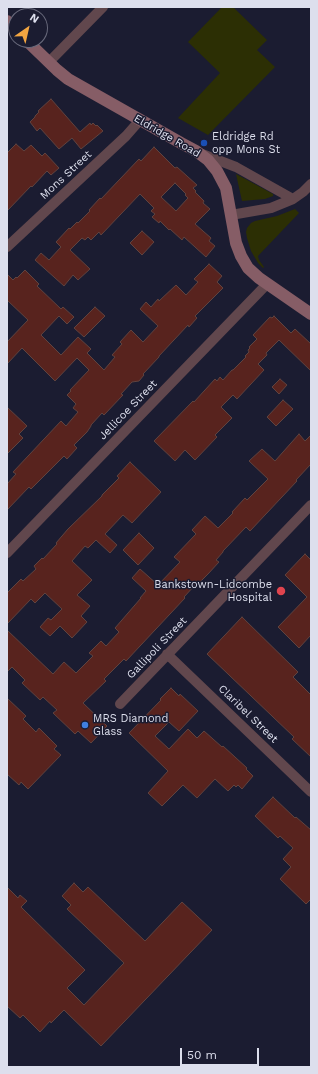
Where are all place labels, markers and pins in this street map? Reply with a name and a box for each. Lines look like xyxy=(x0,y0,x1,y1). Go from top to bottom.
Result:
place label: Eldridge Rd opp Mons St xyxy=(212,130,280,156)
marker: Eldridge Rd opp Mons St xyxy=(199,138,209,148)
place label: Bankstown-Lidcombe Hospital xyxy=(154,578,272,604)
marker: Bankstown-Lidcombe Hospital xyxy=(275,585,287,597)
place label: MRS Diamond Glass xyxy=(93,712,168,738)
marker: MRS Diamond Glass xyxy=(80,720,90,730)

